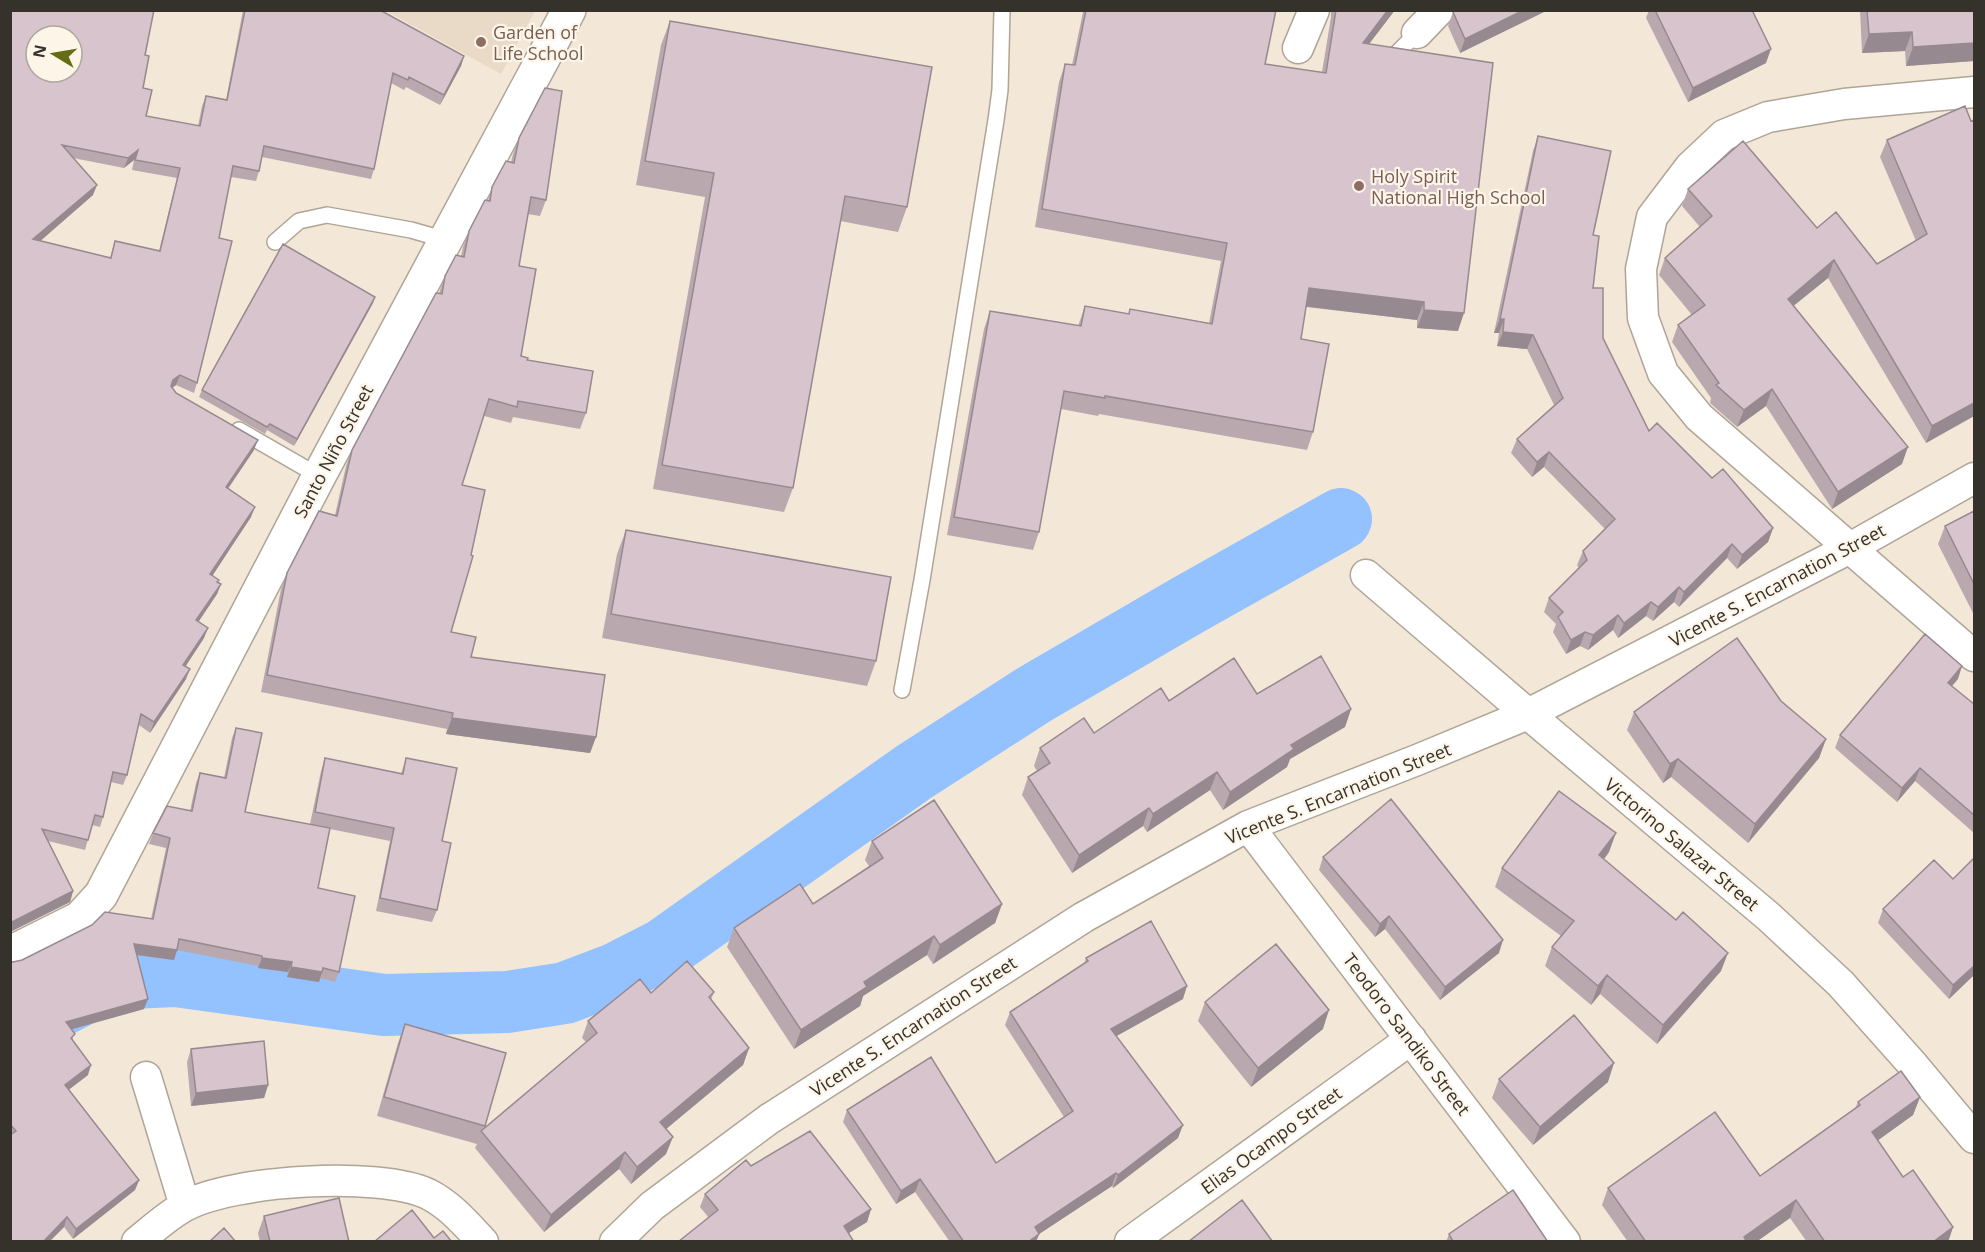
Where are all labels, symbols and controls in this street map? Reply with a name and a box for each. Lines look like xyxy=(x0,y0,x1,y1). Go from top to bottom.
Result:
place label: Garden of Life School xyxy=(493,20,584,65)
north arrow xyxy=(24,24,84,84)
marker: Garden of Life School xyxy=(474,35,488,49)
text: N xyxy=(27,43,51,60)
place label: Holy Spirit National High School xyxy=(1371,164,1546,209)
marker: Holy Spirit National High School xyxy=(1352,179,1366,193)
street label: Santo Niño Street xyxy=(288,380,378,522)
street label: Vicente S. Encarnation Street xyxy=(1665,518,1889,652)
street label: Vicente S. Encarnation Street xyxy=(1222,737,1454,849)
street label: Victorino Salazar Street xyxy=(1600,772,1764,916)
street label: Teodoro Sandiko Street xyxy=(1338,948,1476,1120)
street label: Vicente S. Encarnation Street xyxy=(805,950,1021,1102)
street label: Elias Ocampo Street xyxy=(1196,1081,1346,1199)

